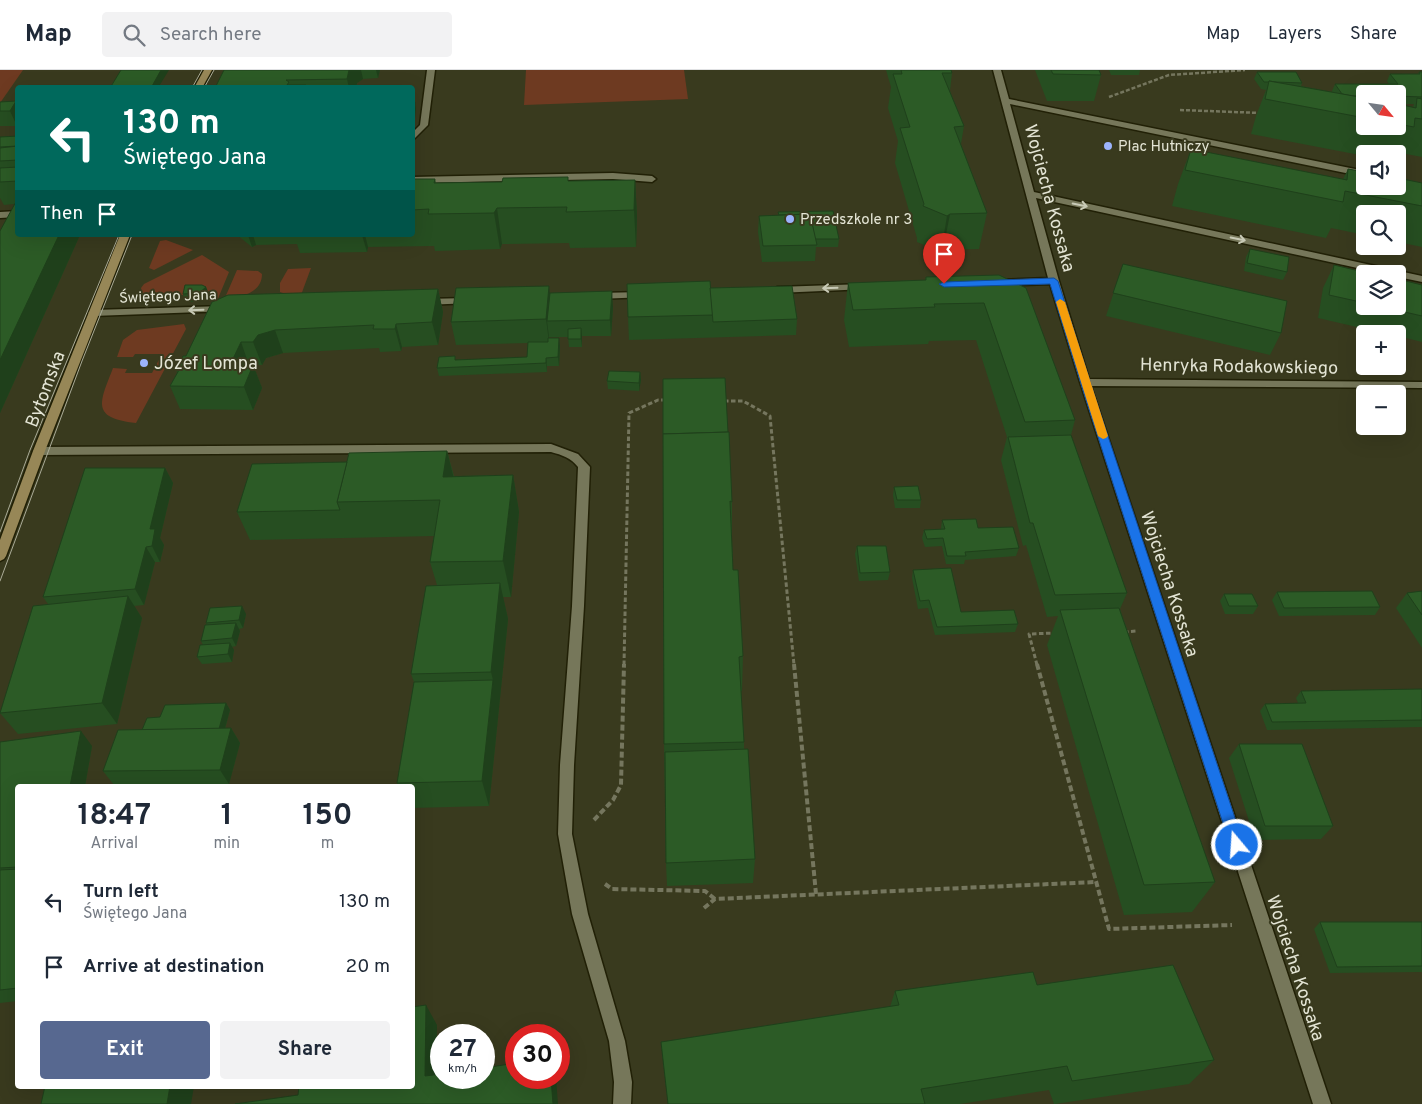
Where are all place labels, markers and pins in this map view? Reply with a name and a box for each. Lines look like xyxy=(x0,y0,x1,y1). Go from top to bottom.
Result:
place label: Plac Hutniczy xyxy=(1118,138,1210,157)
marker: Plac Hutniczy xyxy=(1102,140,1114,152)
place label: Przedszkole nr 3 xyxy=(800,211,912,230)
marker: Przedszkole nr 3 xyxy=(784,213,796,225)
pin xyxy=(923,233,965,284)
place label: Józef Lompa xyxy=(154,353,258,376)
marker: Józef Lompa xyxy=(138,357,150,369)

